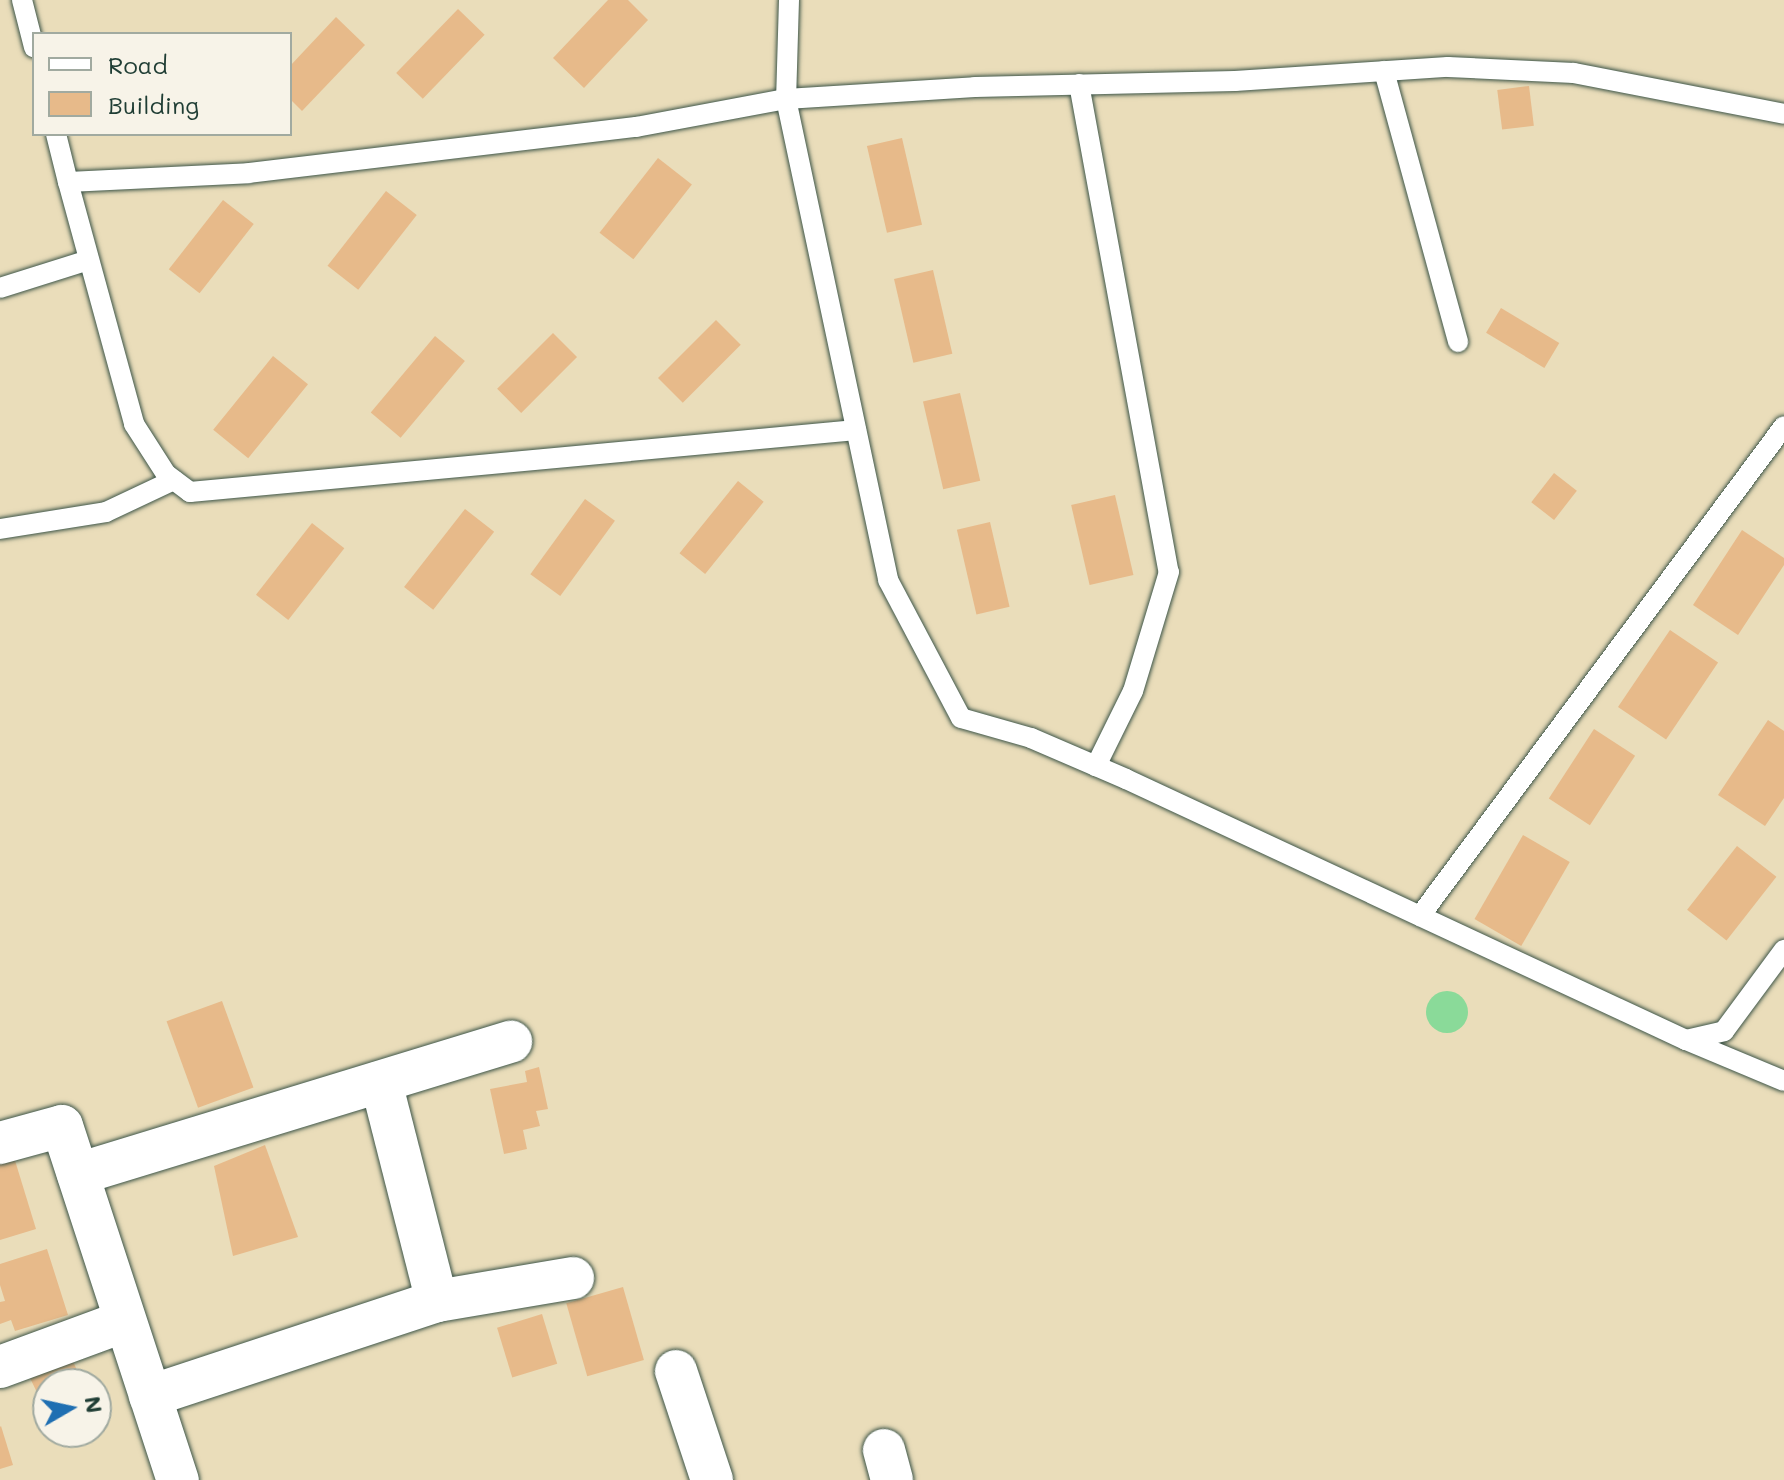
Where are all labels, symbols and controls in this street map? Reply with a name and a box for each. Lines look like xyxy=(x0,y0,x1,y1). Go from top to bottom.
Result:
legend xyxy=(32,32,292,136)
text: Road xyxy=(108,49,168,80)
text: Building xyxy=(108,89,199,120)
north arrow xyxy=(32,1368,112,1448)
text: N xyxy=(79,1394,110,1415)

